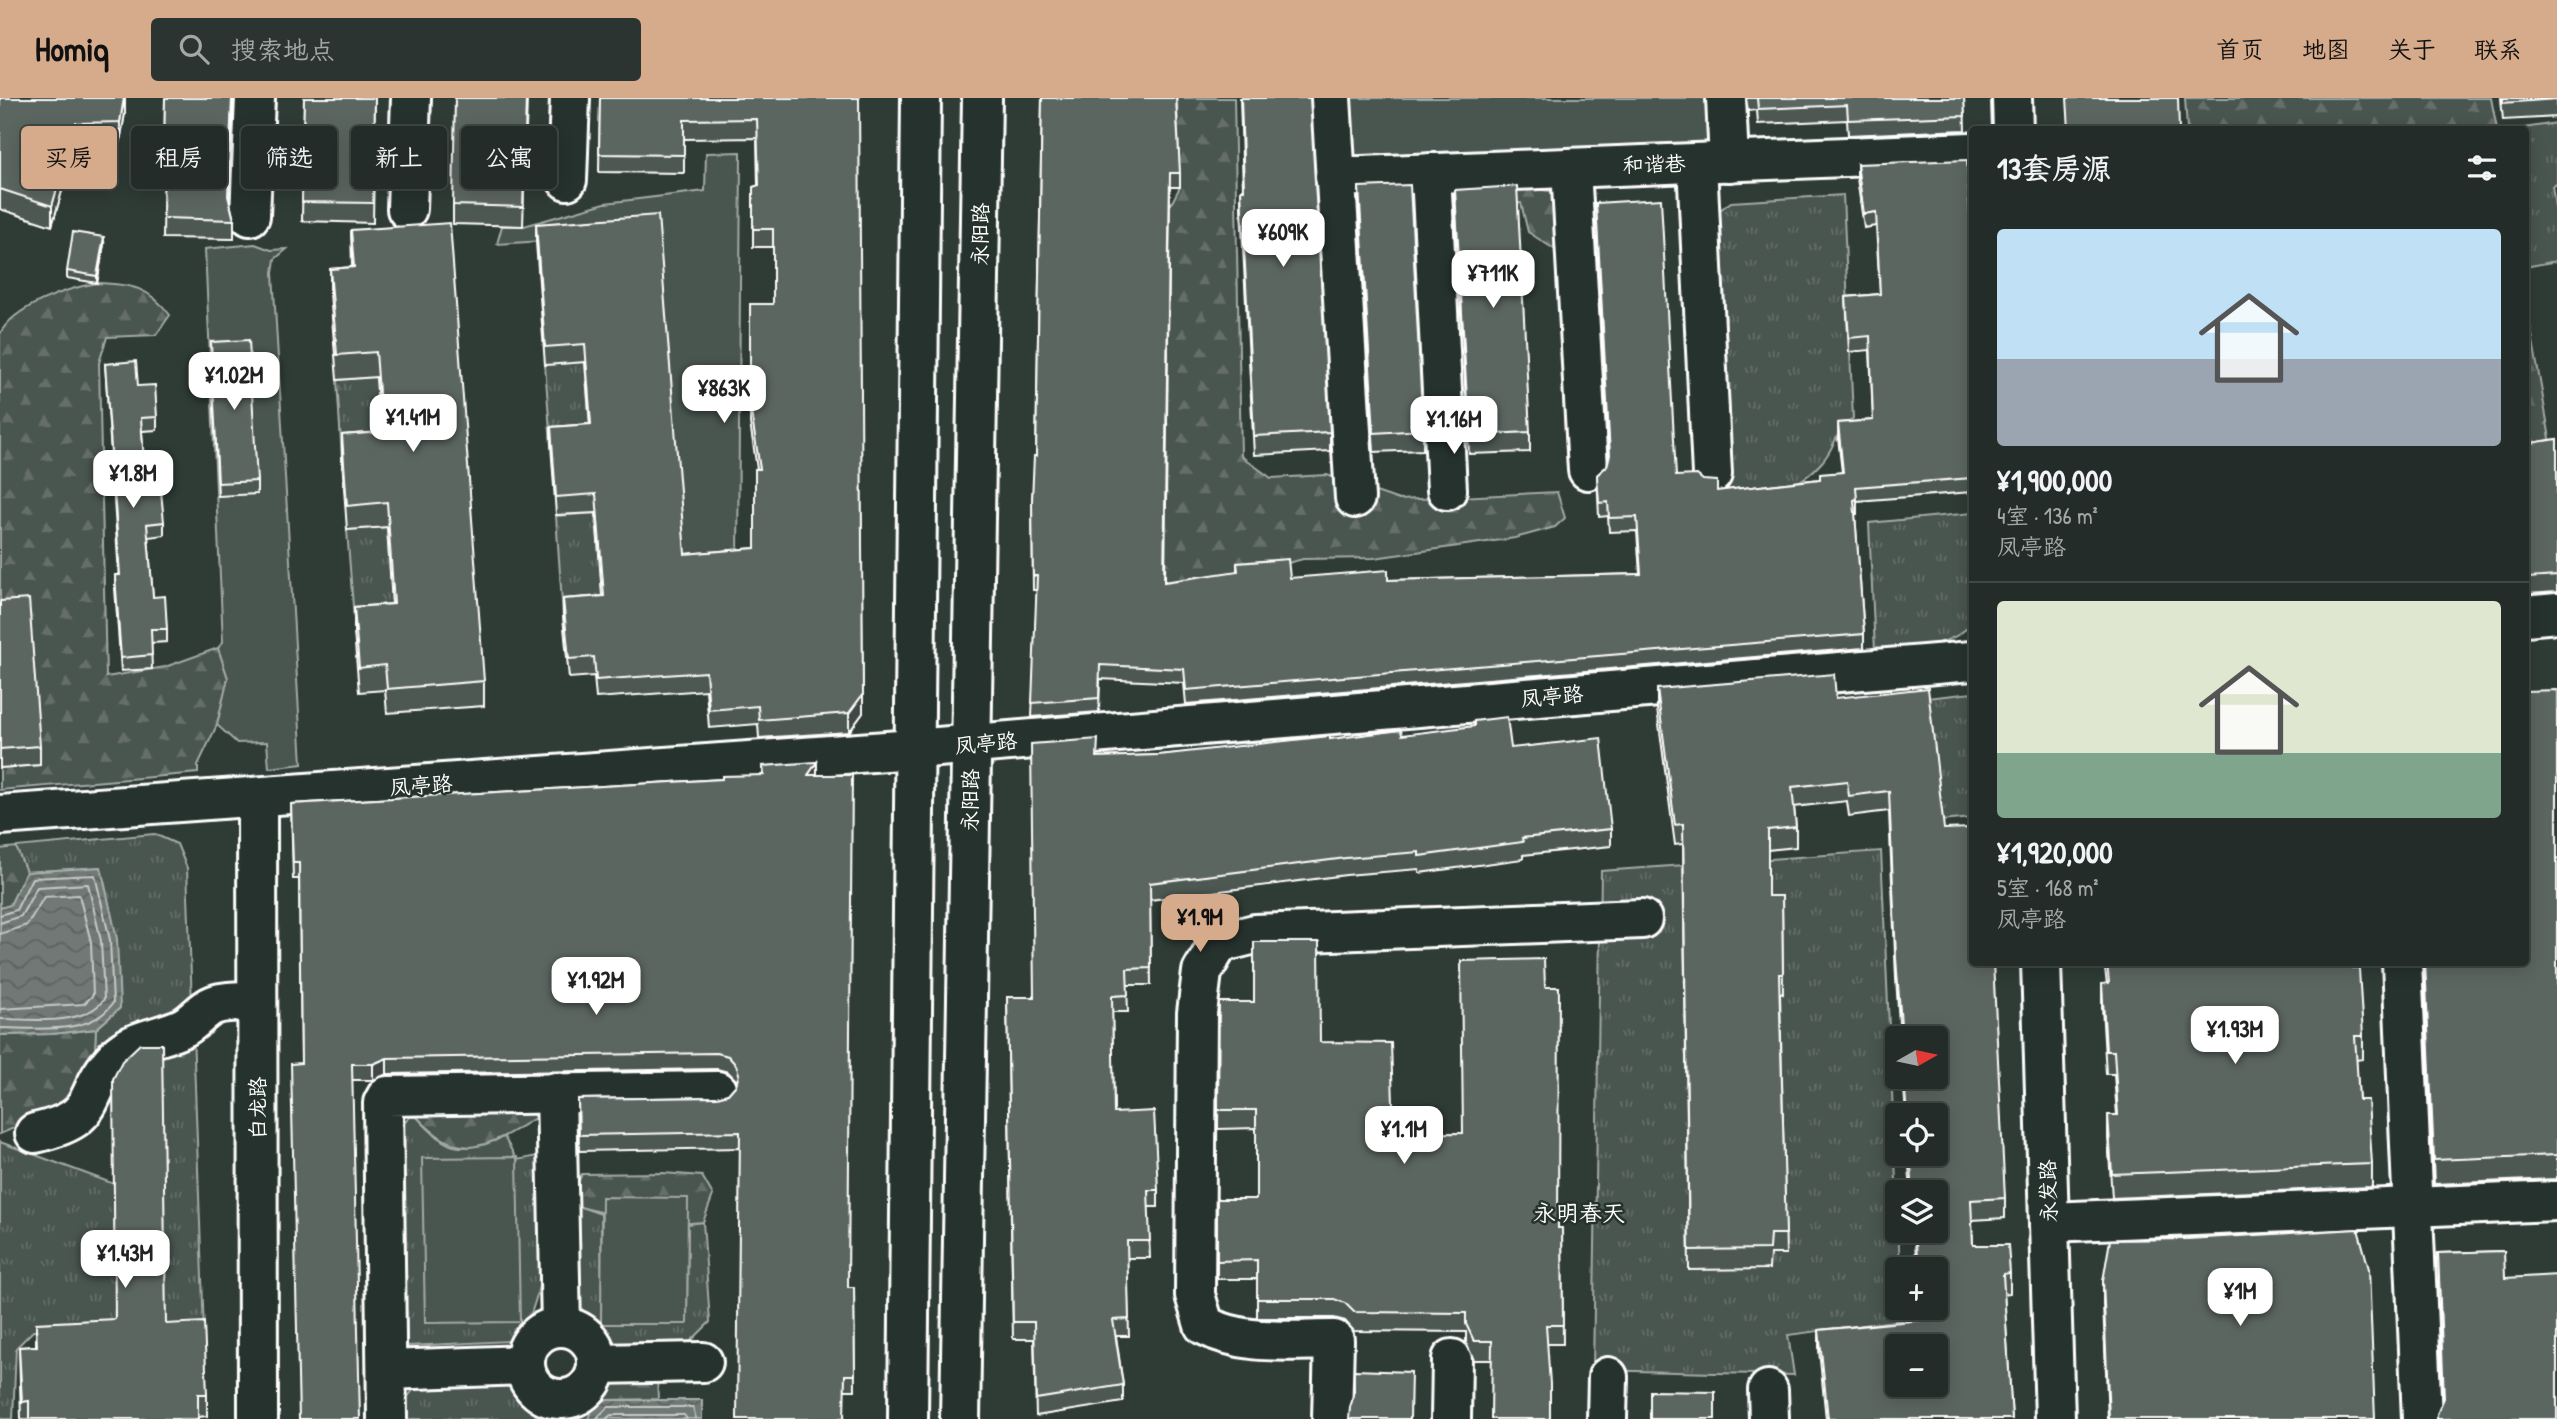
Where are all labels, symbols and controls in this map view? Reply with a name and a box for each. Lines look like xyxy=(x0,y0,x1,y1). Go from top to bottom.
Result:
search box xyxy=(151,18,641,81)
text: Homiq xyxy=(35,27,109,71)
icon: search xyxy=(175,30,213,68)
text: 搜索地点 xyxy=(231,32,335,67)
text: 首页 xyxy=(2216,33,2264,65)
text: 地图 xyxy=(2302,33,2350,65)
text: 关于 xyxy=(2388,33,2436,65)
text: 联系 xyxy=(2474,33,2522,65)
chip: 买房 xyxy=(21,126,117,189)
chip: 租房 xyxy=(131,126,227,189)
chip: 筛选 xyxy=(241,126,337,189)
chip: 新上 xyxy=(351,126,447,189)
chip: 公寓 xyxy=(461,126,557,189)
street label: 和谐巷 xyxy=(1622,148,1686,180)
text: 13套房源 xyxy=(1997,148,2111,188)
icon: filters xyxy=(2463,149,2501,187)
street label: 永阳路 xyxy=(965,202,995,266)
pin: ¥609K xyxy=(1234,209,1332,269)
text: ¥609K xyxy=(1258,216,1308,247)
pin: ¥711K xyxy=(1444,250,1542,310)
text: ¥711K xyxy=(1468,257,1518,288)
icon: home xyxy=(2186,275,2312,401)
pin: ¥1.02M xyxy=(177,352,291,412)
text: ¥1.02M xyxy=(205,359,263,390)
pin: ¥863K xyxy=(675,366,773,425)
text: ¥863K xyxy=(698,372,750,403)
pin: ¥1.41M xyxy=(356,394,470,454)
pin: ¥1.16M xyxy=(1397,396,1511,456)
text: ¥1.41M xyxy=(386,401,440,432)
text: ¥1.16M xyxy=(1426,403,1482,434)
pin: ¥1.8M xyxy=(84,450,182,510)
text: ¥1.8M xyxy=(109,457,157,488)
text: ¥1,900,000 xyxy=(1997,460,2112,500)
text: 4室 · 136 m² xyxy=(1997,500,2098,531)
text: 凤亭路 xyxy=(1997,531,2066,562)
icon: home xyxy=(2186,647,2312,773)
street label: 凤亭路 xyxy=(1519,679,1585,713)
street label: 凤亭路 xyxy=(953,726,1019,760)
street label: 凤亭路 xyxy=(389,768,453,802)
street label: 永阳路 xyxy=(955,768,985,832)
text: ¥1,920,000 xyxy=(1997,832,2113,872)
text: 5室 · 168 m² xyxy=(1997,872,2099,903)
pin: ¥1.9M xyxy=(1151,894,1249,954)
text: ¥1.9M xyxy=(1177,901,1223,932)
text: 凤亭路 xyxy=(1997,903,2066,934)
pin: ¥1.92M xyxy=(539,958,653,1017)
text: ¥1.92M xyxy=(568,964,624,995)
pin: ¥1.93M xyxy=(2178,1006,2292,1066)
text: ¥1.93M xyxy=(2207,1013,2263,1044)
north arrow xyxy=(1885,1026,1948,1088)
map controls xyxy=(1885,1026,1948,1397)
street label: 白龙路 xyxy=(243,1077,272,1140)
button: locate xyxy=(1885,1103,1948,1166)
pin: ¥1.1M xyxy=(1355,1107,1453,1166)
text: ¥1.1M xyxy=(1381,1113,1427,1144)
street label: 永发路 xyxy=(2032,1159,2064,1223)
button: layers xyxy=(1885,1180,1948,1243)
district label: 永明春天 xyxy=(1533,1197,1625,1228)
pin: ¥1.43M xyxy=(68,1230,182,1290)
text: ¥1.43M xyxy=(97,1237,153,1268)
button: + xyxy=(1885,1257,1948,1320)
pin: ¥1M xyxy=(2206,1268,2274,1328)
text: ¥1M xyxy=(2224,1275,2256,1306)
button: − xyxy=(1885,1334,1948,1397)

